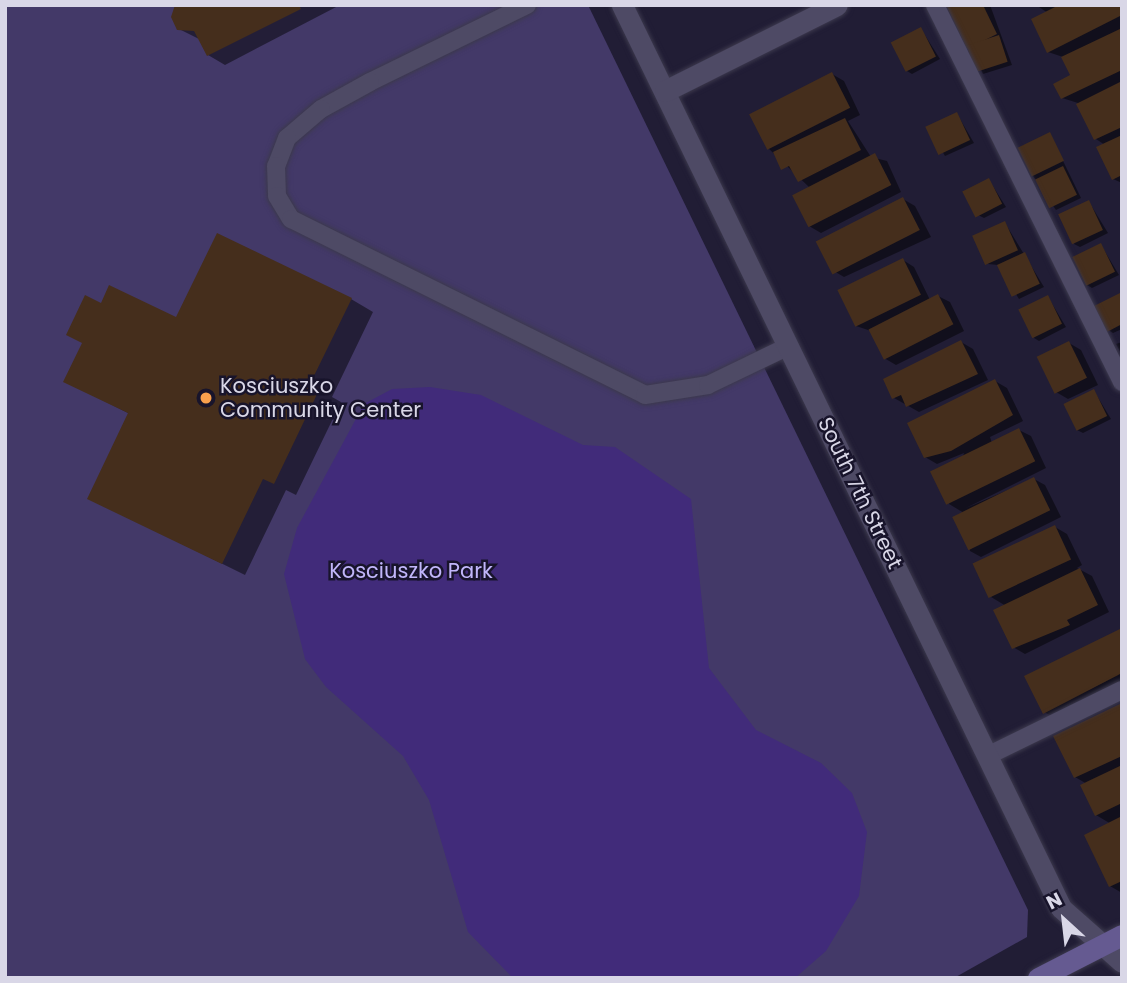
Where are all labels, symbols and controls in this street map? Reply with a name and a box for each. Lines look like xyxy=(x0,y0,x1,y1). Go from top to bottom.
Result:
place label: Kosciuszko Community Center xyxy=(220,373,421,423)
marker: Kosciuszko Community Center xyxy=(198,390,214,406)
street label: South 7th Street xyxy=(812,413,908,573)
park label: Kosciuszko Park xyxy=(329,558,493,584)
north arrow xyxy=(1029,885,1099,955)
text: N xyxy=(1042,886,1067,916)

